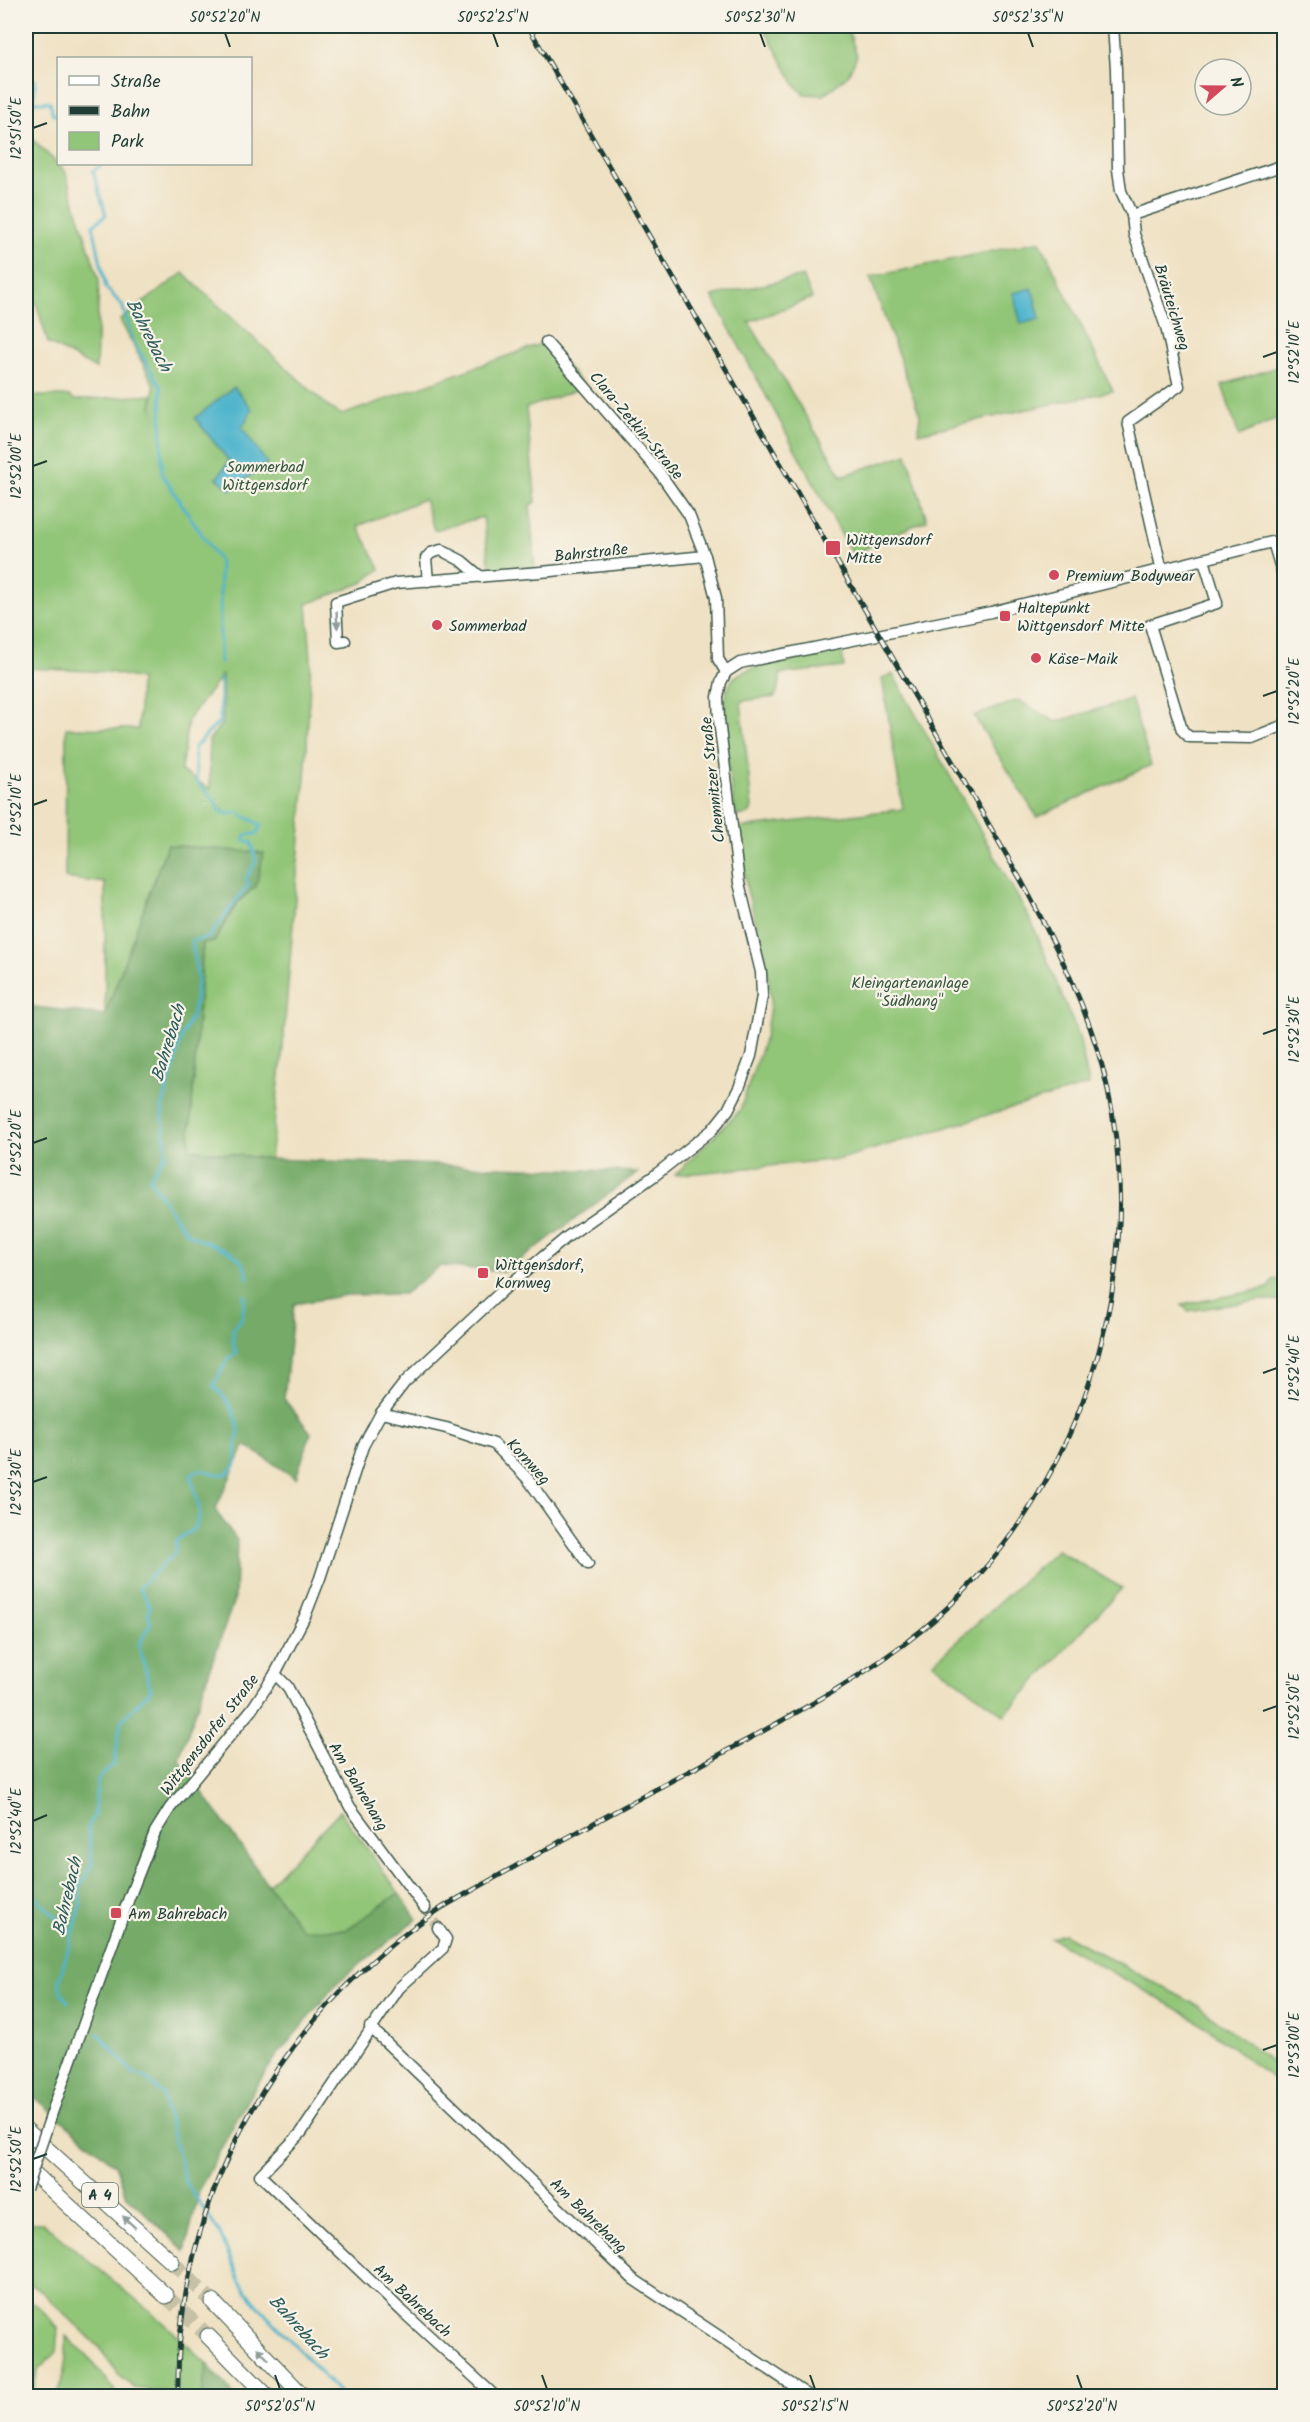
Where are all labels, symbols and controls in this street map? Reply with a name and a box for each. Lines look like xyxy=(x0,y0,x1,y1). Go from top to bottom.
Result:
text: 50°52'20"N xyxy=(190,6,260,30)
text: 50°52'25"N xyxy=(457,6,529,30)
text: 50°52'30"N xyxy=(725,6,795,30)
text: 50°52'35"N xyxy=(992,6,1064,30)
legend xyxy=(57,57,252,165)
north arrow xyxy=(1193,57,1253,117)
text: Straße xyxy=(111,68,161,97)
text: N xyxy=(1222,73,1249,91)
text: 12°51'50"E xyxy=(5,95,29,159)
text: Bahn xyxy=(111,98,150,127)
text: Park xyxy=(111,128,144,157)
street label: Bräuteichweg xyxy=(1147,261,1197,354)
water label: Bahrebach xyxy=(117,294,179,379)
text: 12°52'10"E xyxy=(1283,319,1307,384)
street label: Clara-Zetkin-Straße xyxy=(583,366,689,486)
text: 12°52'00"E xyxy=(5,432,29,499)
park label: Sommerbad Wittgensdorf xyxy=(222,455,310,498)
place label: Wittgensdorf Mitte xyxy=(846,528,933,571)
street label: Bahrstraße xyxy=(553,537,629,570)
marker: Wittgensdorf Mitte xyxy=(824,539,842,557)
place label: Premium Bodywear xyxy=(1066,564,1196,589)
marker: Premium Bodywear xyxy=(1047,568,1061,582)
place label: Haltepunkt Wittgensdorf Mitte xyxy=(1017,596,1145,639)
marker: Haltepunkt Wittgensdorf Mitte xyxy=(998,609,1012,623)
one-way arrow xyxy=(332,611,341,630)
place label: Sommerbad xyxy=(449,614,528,639)
marker: Sommerbad xyxy=(430,618,444,632)
place label: Käse-Maik xyxy=(1048,647,1118,672)
marker: Käse-Maik xyxy=(1029,651,1043,665)
text: 12°52'20"E xyxy=(1283,656,1307,725)
street label: Chemnitzer Straße xyxy=(694,716,733,844)
text: 12°52'10"E xyxy=(5,772,29,837)
park label: Kleingartenanlage "Südhang" xyxy=(851,971,969,1014)
text: 12°52'30"E xyxy=(1283,994,1307,1063)
water label: Bahrebach xyxy=(144,1000,195,1086)
text: 12°52'20"E xyxy=(5,1108,29,1177)
place label: Wittgensdorf, Kornweg xyxy=(495,1253,584,1296)
marker: Wittgensdorf, Kornweg xyxy=(476,1266,490,1280)
text: 12°52'40"E xyxy=(1283,1333,1307,1401)
street label: Kornweg xyxy=(500,1433,556,1491)
text: 12°52'30"E xyxy=(5,1447,29,1516)
street label: Wittgensdorfer Straße xyxy=(155,1669,266,1801)
text: 12°52'50"E xyxy=(1283,1671,1307,1739)
street label: Am Bahrehang xyxy=(321,1738,394,1836)
text: 12°52'40"E xyxy=(5,1786,29,1854)
water label: Bahrebach xyxy=(45,1853,92,1938)
place label: Am Bahrebach xyxy=(128,1902,227,1927)
marker: Am Bahrebach xyxy=(109,1906,123,1920)
text: 12°53'00"E xyxy=(1283,2011,1307,2078)
text: 12°52'50"E xyxy=(5,2124,29,2192)
street label: Am Bahrehang xyxy=(543,2172,633,2260)
road number: A 4 xyxy=(82,2183,118,2207)
one-way arrow xyxy=(122,2215,137,2229)
street label: Am Bahrebach xyxy=(367,2258,457,2344)
water label: Bahrebach xyxy=(261,2289,336,2368)
one-way arrow xyxy=(257,2347,270,2362)
text: 50°52'05"N xyxy=(245,2395,315,2419)
text: 50°52'10"N xyxy=(514,2395,580,2419)
text: 50°52'15"N xyxy=(781,2395,849,2419)
text: 50°52'20"N xyxy=(1047,2395,1117,2419)

